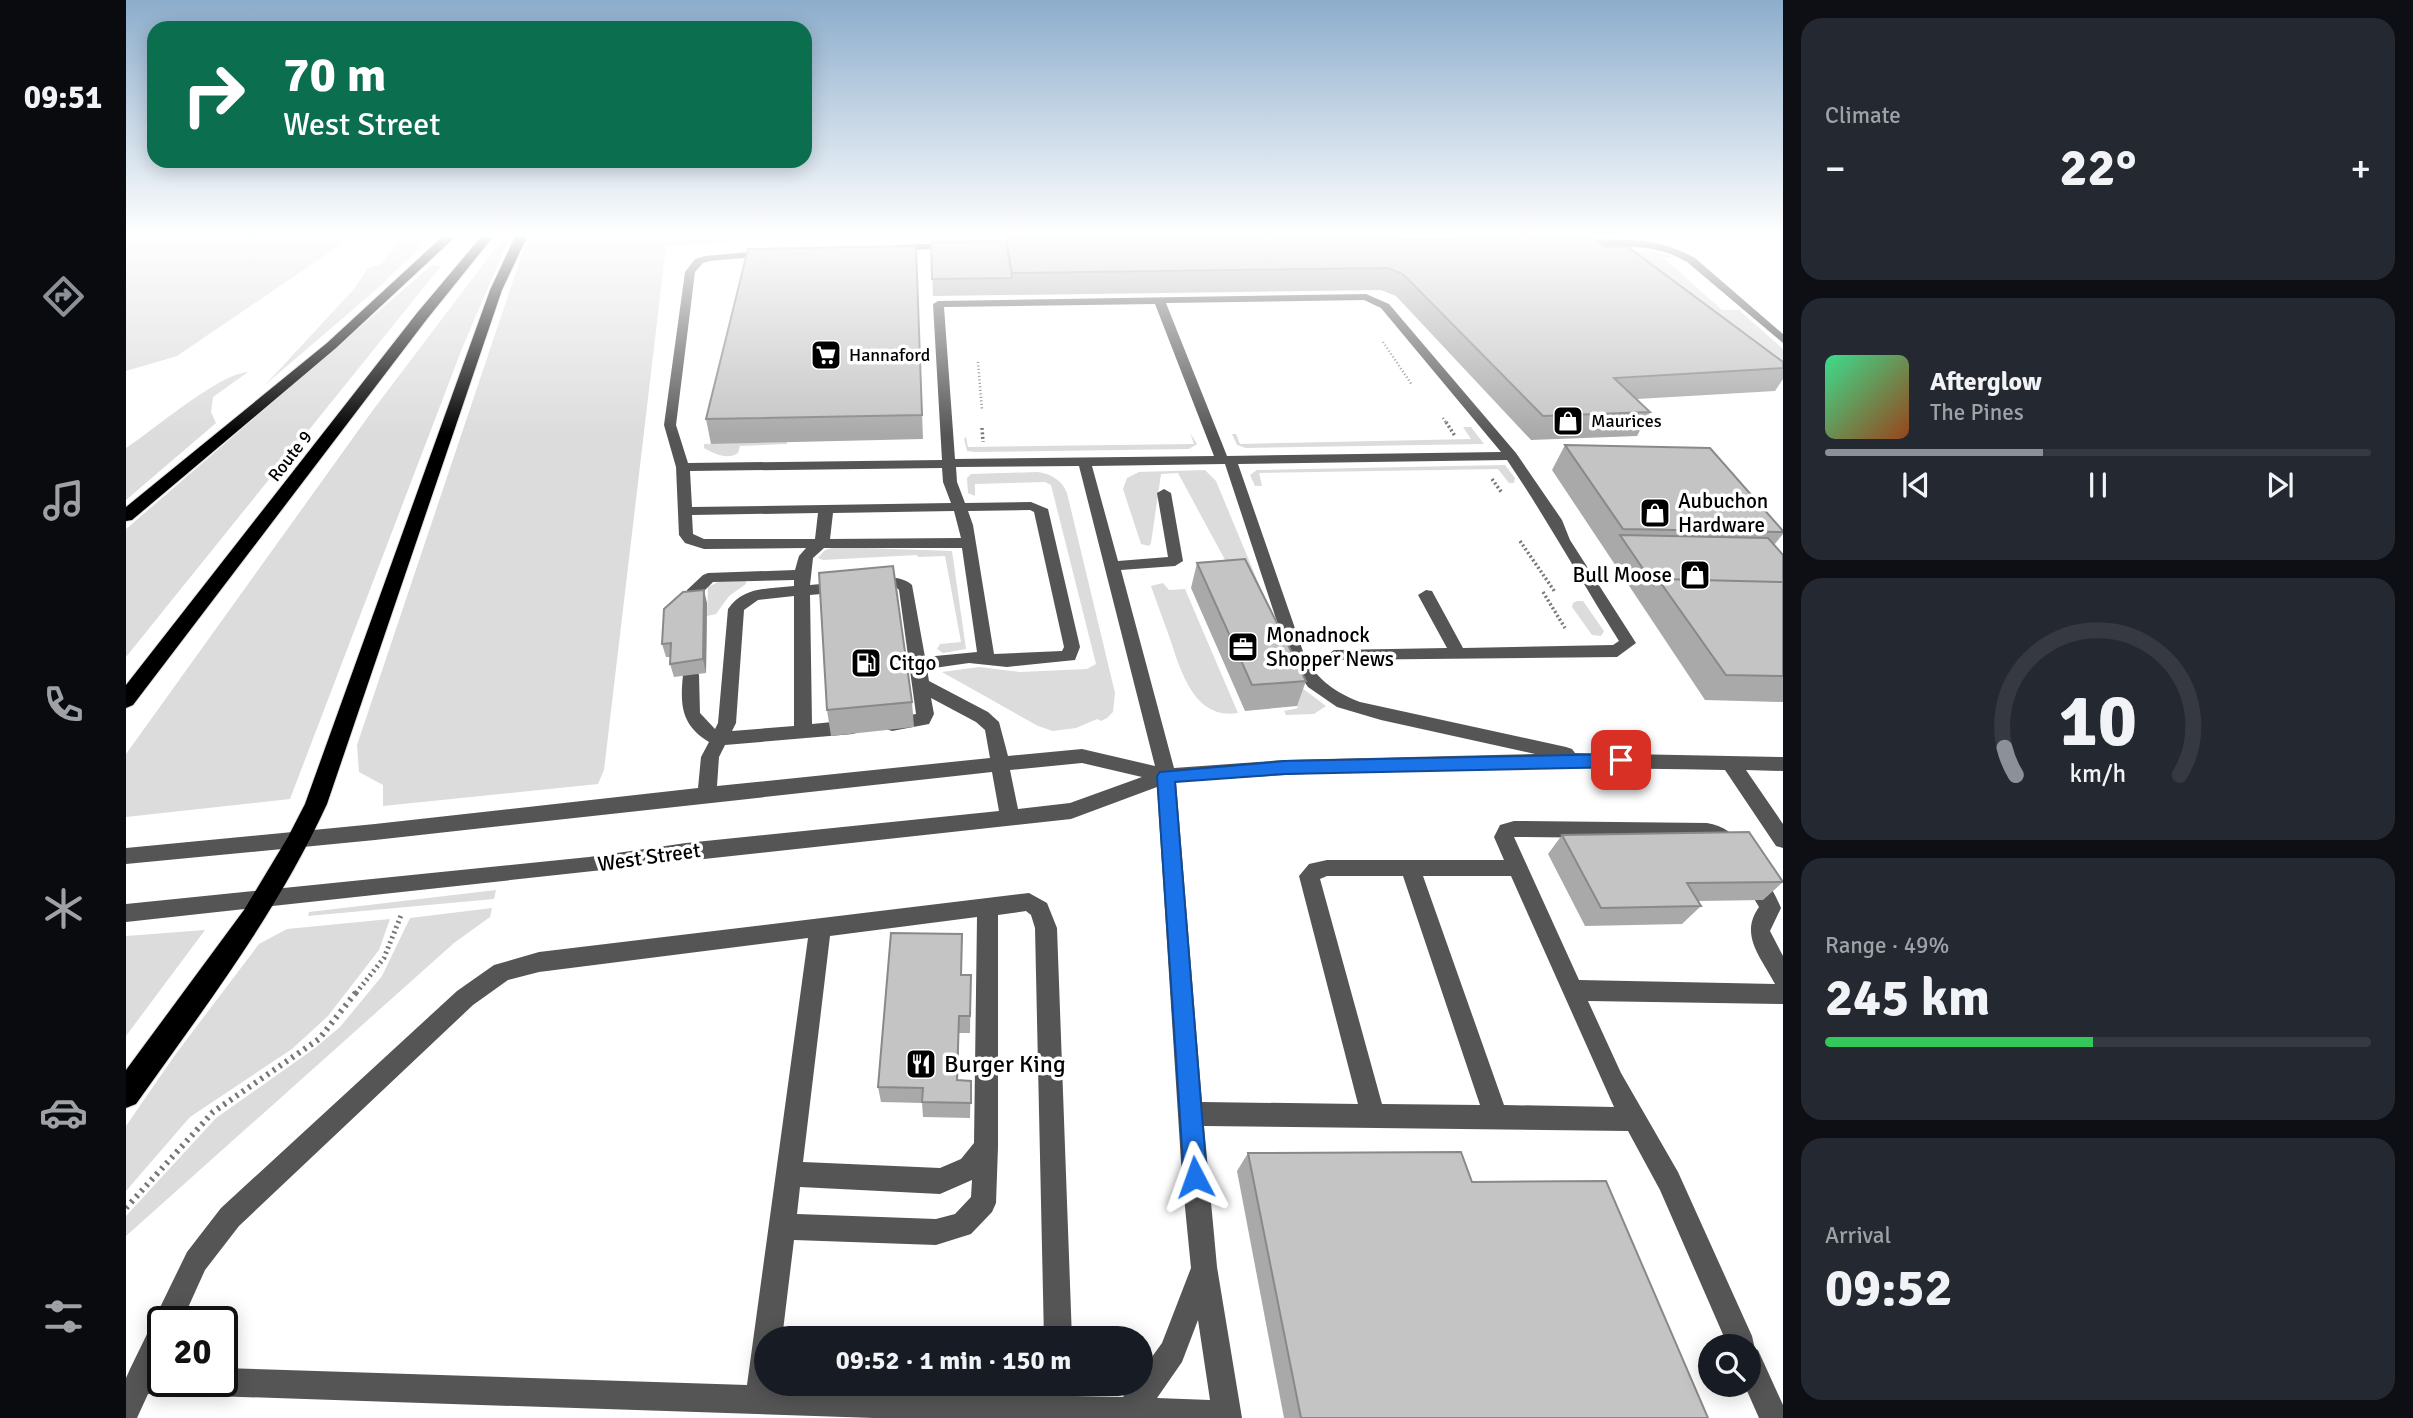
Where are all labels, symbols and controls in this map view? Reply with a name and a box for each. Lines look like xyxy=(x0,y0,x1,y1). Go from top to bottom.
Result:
text: 70 m xyxy=(283,45,386,105)
icon: right xyxy=(168,49,259,140)
text: 09:51 xyxy=(24,78,102,117)
text: Climate xyxy=(1825,101,1901,130)
text: West Street xyxy=(283,105,441,144)
text: 22° xyxy=(2060,136,2136,200)
text: − xyxy=(1825,145,1846,192)
text: + xyxy=(2350,145,2371,192)
icon: directions xyxy=(39,272,88,321)
supermarket icon: Hannaford xyxy=(809,338,843,372)
place label: Hannaford xyxy=(849,344,930,366)
text: Afterglow xyxy=(1930,366,2042,398)
text: The Pines xyxy=(1930,398,2024,427)
shop icon: Maurices xyxy=(1551,404,1585,438)
place label: Maurices xyxy=(1591,410,1662,432)
street label: Route 9 xyxy=(263,426,317,486)
icon: previous xyxy=(1897,466,1935,504)
icon: pause xyxy=(2079,466,2117,504)
icon: next xyxy=(2261,466,2299,504)
icon: music xyxy=(39,476,88,525)
place label: Aubuchon Hardware xyxy=(1678,488,1768,538)
shop icon: Aubuchon Hardware xyxy=(1638,496,1672,530)
shop icon: Bull Moose xyxy=(1678,558,1712,592)
place label: Bull Moose xyxy=(1573,562,1672,588)
place label: Monadnock Shopper News xyxy=(1266,622,1394,672)
office icon: Monadnock Shopper News xyxy=(1226,630,1260,664)
fuel station icon: Citgo xyxy=(849,646,883,680)
place label: Citgo xyxy=(889,650,937,676)
text: 10 xyxy=(2059,677,2137,766)
icon: phone xyxy=(39,680,88,729)
pin xyxy=(1591,730,1651,790)
icon: arrive xyxy=(1602,741,1640,779)
text: km/h xyxy=(2070,758,2126,789)
street label: West Street xyxy=(596,837,702,877)
icon: climate xyxy=(39,884,88,933)
text: Range · 49% xyxy=(1825,931,1949,960)
text: 245 km xyxy=(1825,966,1990,1030)
restaurant icon: Burger King xyxy=(904,1047,938,1081)
place label: Burger King xyxy=(944,1049,1066,1079)
icon: car xyxy=(39,1088,88,1137)
position arrow xyxy=(1158,1140,1232,1214)
text: Arrival xyxy=(1825,1221,1891,1250)
text: 09:52 xyxy=(1825,1256,1953,1320)
icon: filters xyxy=(39,1292,88,1341)
speed limit sign: 20 xyxy=(147,1306,238,1397)
map controls xyxy=(1698,1334,1761,1397)
button: search xyxy=(1698,1334,1761,1397)
text: 09:52 · 1 min · 150 m xyxy=(836,1345,1071,1377)

